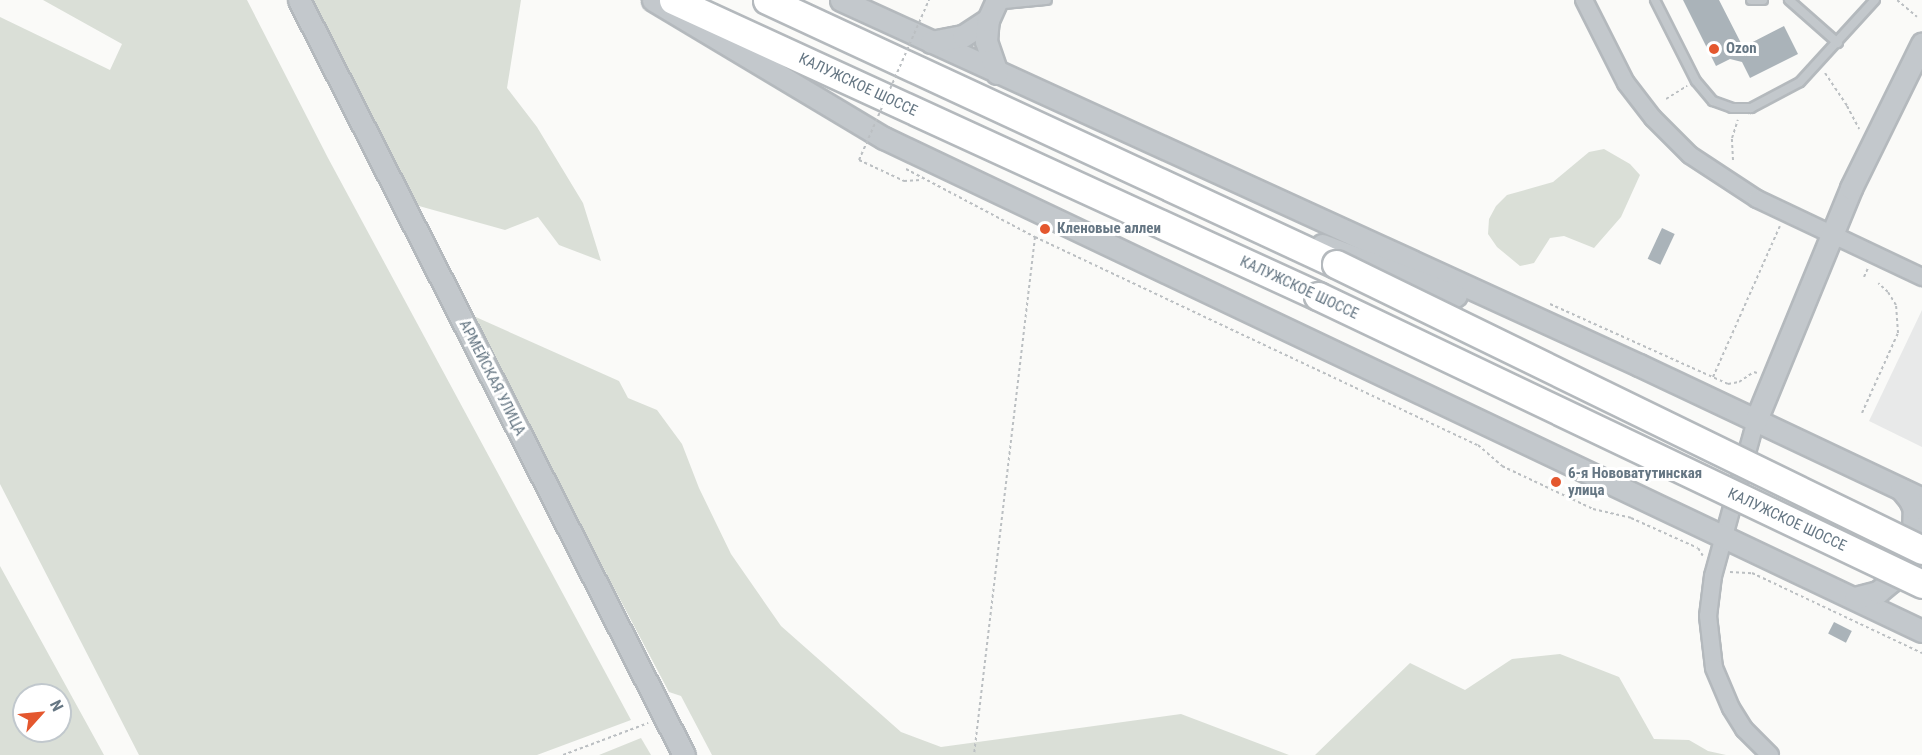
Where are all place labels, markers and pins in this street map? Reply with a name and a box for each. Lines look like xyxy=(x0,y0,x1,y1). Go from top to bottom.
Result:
place label: Ozon xyxy=(1726,40,1757,58)
marker: Ozon xyxy=(1707,42,1721,56)
place label: Кленовые аллеи xyxy=(1057,220,1161,238)
marker: Кленовые аллеи xyxy=(1038,222,1052,236)
place label: 6-я Нововатутинская улица xyxy=(1568,464,1702,499)
marker: 6-я Нововатутинская улица xyxy=(1549,475,1563,489)

